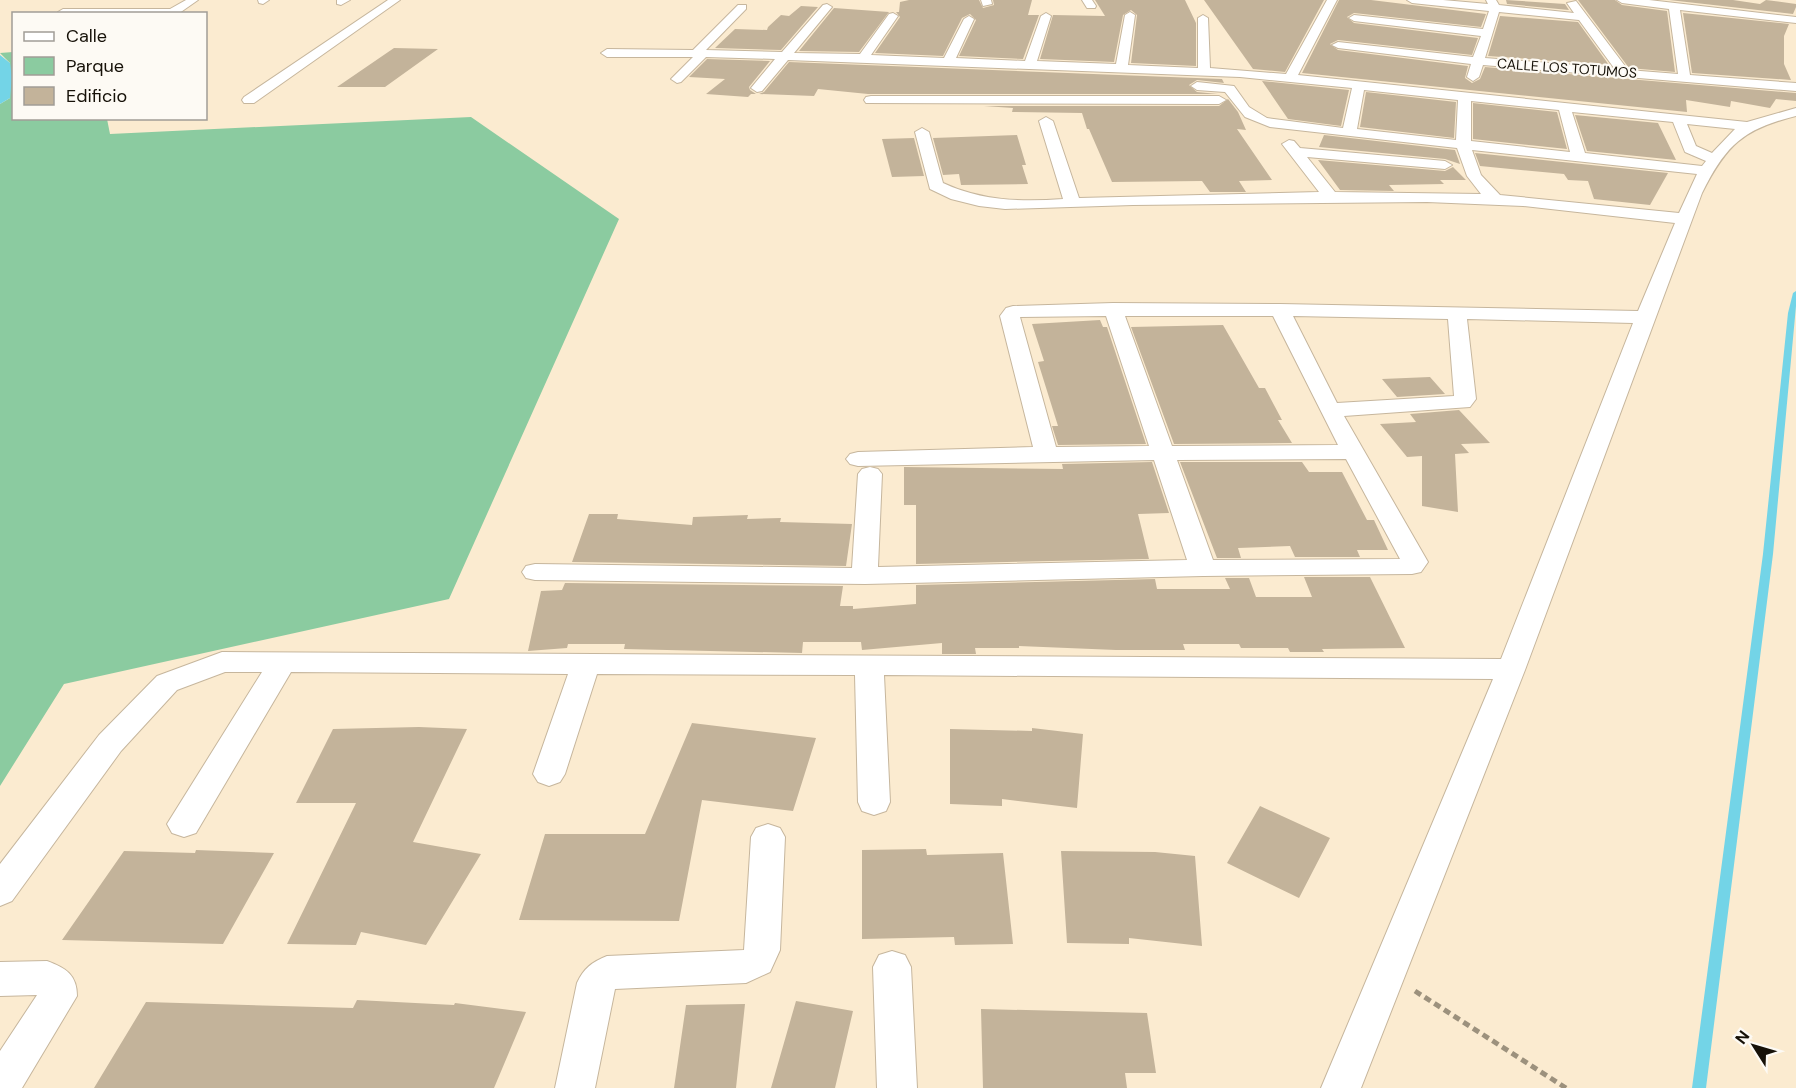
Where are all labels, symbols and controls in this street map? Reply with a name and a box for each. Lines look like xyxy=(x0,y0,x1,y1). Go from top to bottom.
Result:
legend xyxy=(12,12,207,120)
text: Calle xyxy=(66,24,107,48)
text: Parque xyxy=(66,54,124,78)
street label: CALLE LOS TOTUMOS xyxy=(1497,54,1637,82)
text: Edificio xyxy=(66,84,127,108)
north arrow xyxy=(1724,1016,1784,1076)
text: N xyxy=(1731,1026,1754,1048)

